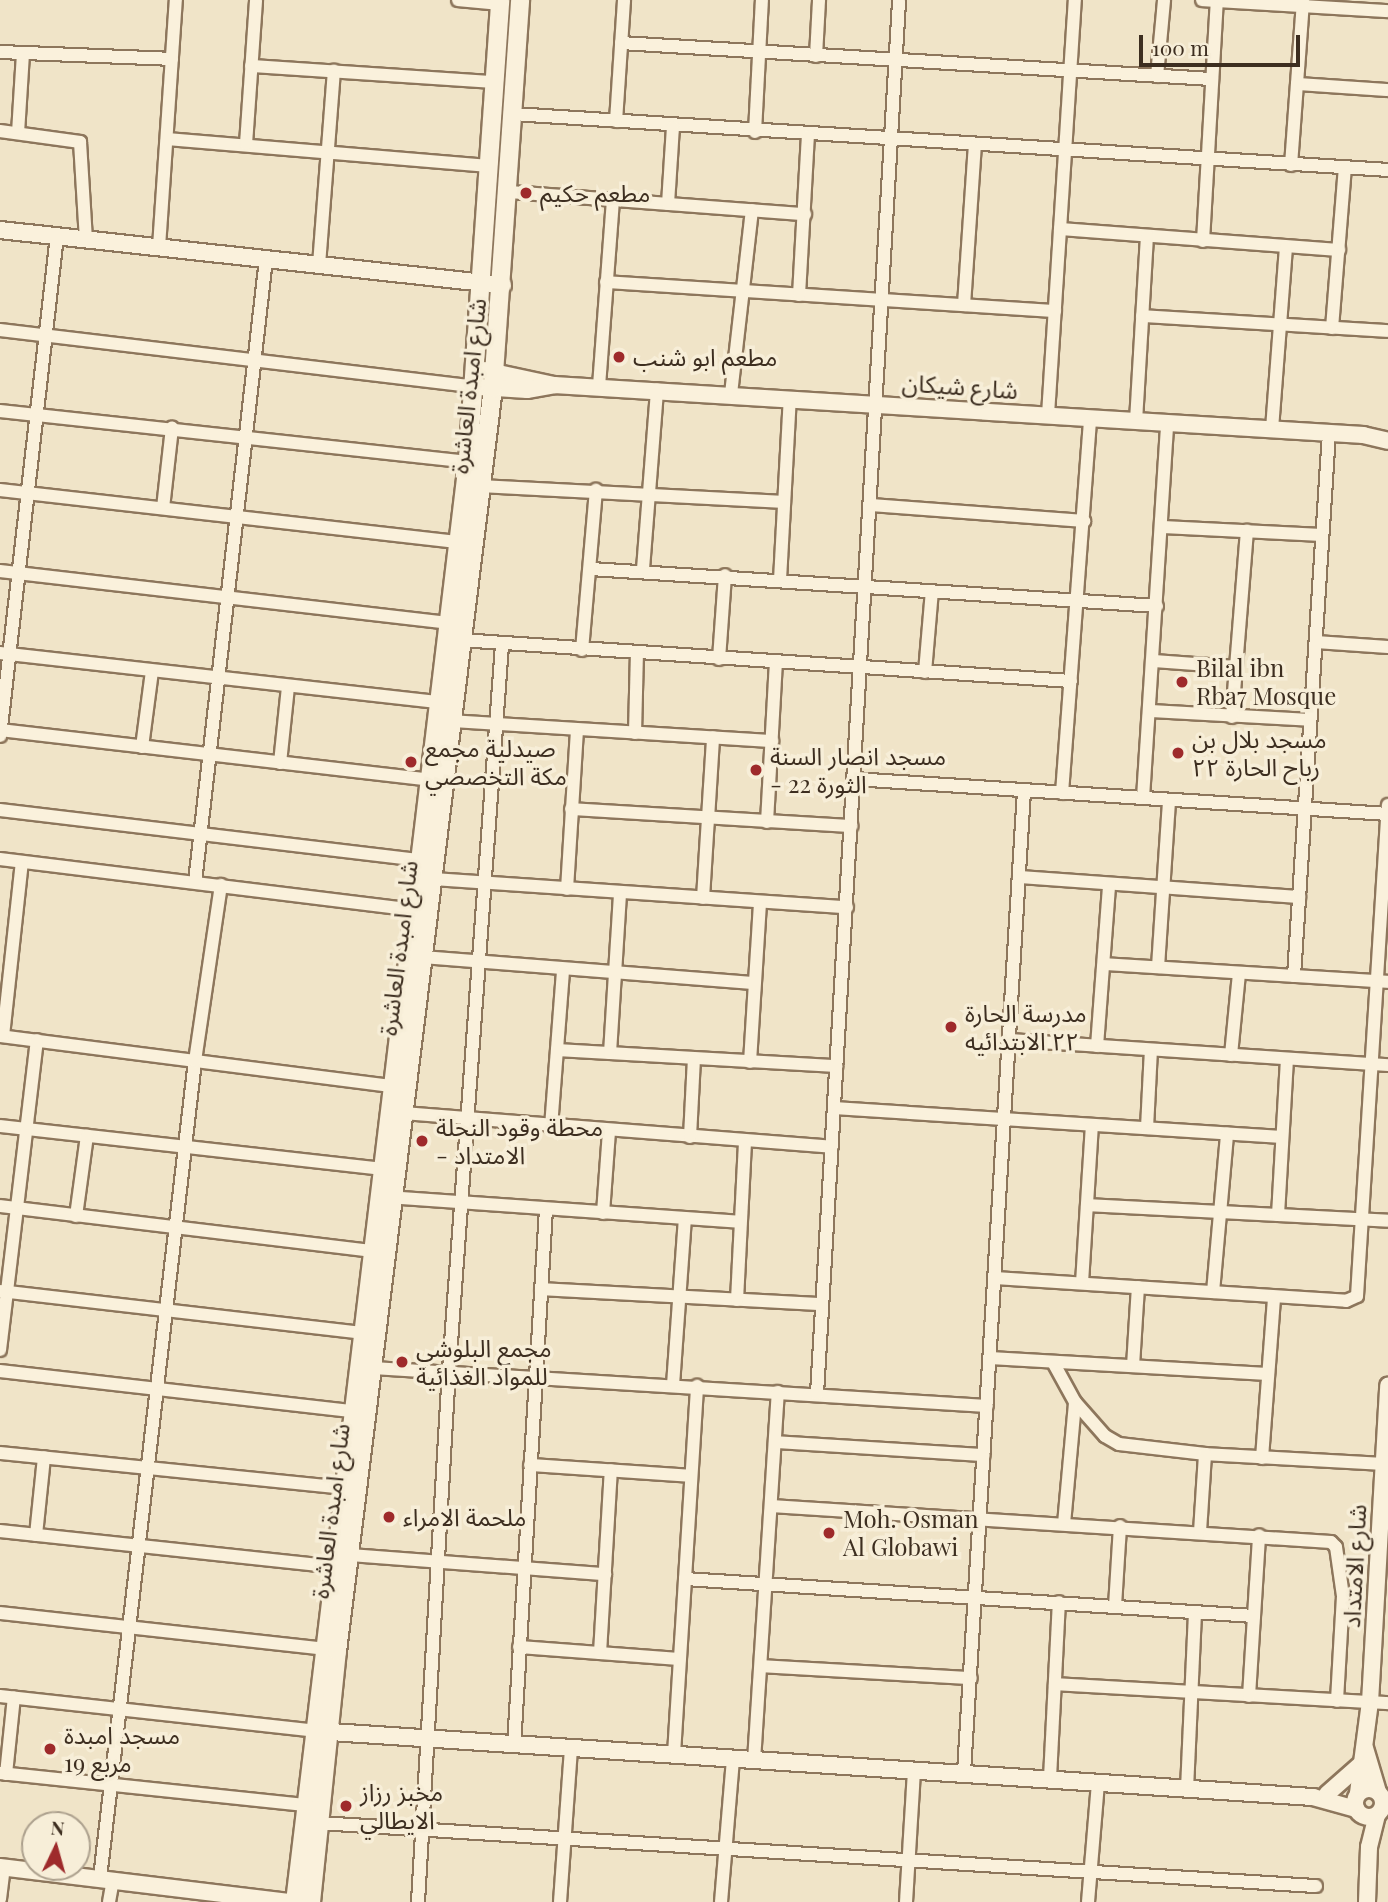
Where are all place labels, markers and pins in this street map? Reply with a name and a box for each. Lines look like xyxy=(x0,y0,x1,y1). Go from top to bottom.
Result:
place label: مطعم حكيم xyxy=(540,179,650,207)
marker: مطعم حكيم xyxy=(518,185,534,201)
place label: مطعم ابو شنب xyxy=(633,343,777,371)
marker: مطعم ابو شنب xyxy=(611,349,627,365)
place label: Bilal ibn Rba7 Mosque xyxy=(1196,654,1337,710)
marker: Bilal ibn Rba7 Mosque xyxy=(1174,674,1190,690)
place label: مسجد بلال بن رباح الحارة ٢٢ xyxy=(1192,725,1326,781)
place label: صيدلية مجمع مكة التخصصي xyxy=(425,734,567,790)
place label: مسجد انصار السنة - الثورة 22 xyxy=(770,742,946,798)
marker: مسجد بلال بن رباح الحارة ٢٢ xyxy=(1170,745,1186,761)
marker: صيدلية مجمع مكة التخصصي xyxy=(403,754,419,770)
marker: مسجد انصار السنة - الثورة 22 xyxy=(748,762,764,778)
place label: مدرسة الحارة ٢٢ الابتدائيه xyxy=(965,999,1087,1055)
marker: مدرسة الحارة ٢٢ الابتدائيه xyxy=(943,1019,959,1035)
place label: محطة وقود النحلة - الامتداد xyxy=(436,1113,603,1169)
marker: محطة وقود النحلة - الامتداد xyxy=(414,1133,430,1149)
place label: مجمع البلوشي للمواد الغذائية xyxy=(416,1334,552,1390)
marker: مجمع البلوشي للمواد الغذائية xyxy=(394,1354,410,1370)
place label: ملحمة الامراء xyxy=(403,1503,526,1531)
place label: Moh. Osman Al Globawi xyxy=(843,1505,979,1561)
marker: ملحمة الامراء xyxy=(381,1509,397,1525)
marker: Moh. Osman Al Globawi xyxy=(821,1525,837,1541)
place label: مسجد امبدة مربع 19 xyxy=(64,1721,180,1777)
marker: مسجد امبدة مربع 19 xyxy=(42,1741,58,1757)
place label: مخبز رزاز الايطالي xyxy=(360,1778,443,1834)
marker: مخبز رزاز الايطالي xyxy=(338,1798,354,1814)

